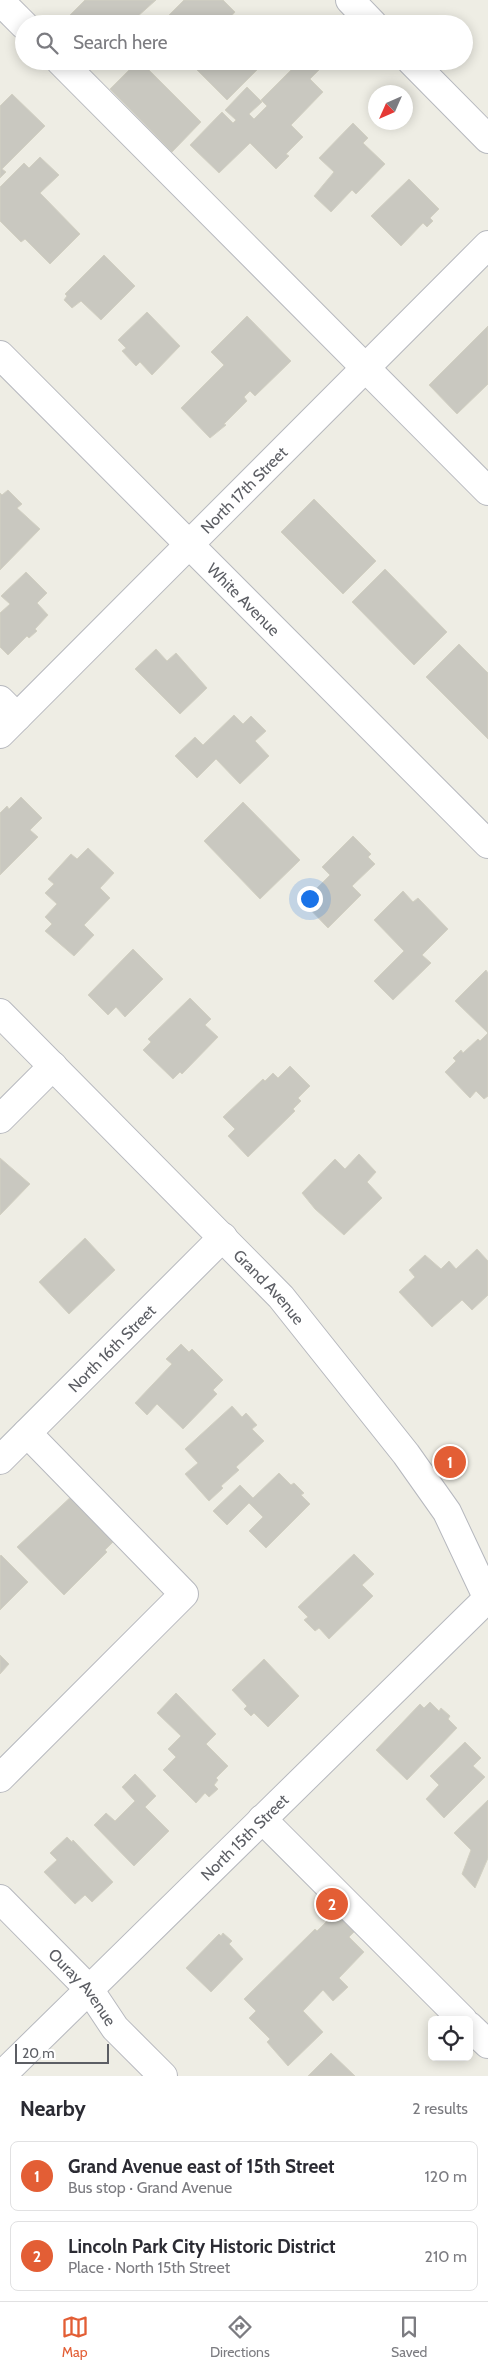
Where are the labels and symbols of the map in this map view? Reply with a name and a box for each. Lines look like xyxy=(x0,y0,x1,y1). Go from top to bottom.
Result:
north arrow xyxy=(368,85,413,130)
street label: North 17th Street xyxy=(197,442,292,537)
street label: White Avenue xyxy=(203,559,284,640)
your location xyxy=(297,886,323,912)
street label: Grand Avenue xyxy=(229,1246,308,1328)
street label: North 16th Street xyxy=(64,1301,160,1396)
pin: 1 xyxy=(434,1443,466,1481)
street label: North 15th Street xyxy=(197,1790,293,1885)
pin: 2 xyxy=(316,1885,348,1923)
street label: Ouray Avenue xyxy=(44,1945,120,2030)
scale bar xyxy=(15,2041,109,2064)

